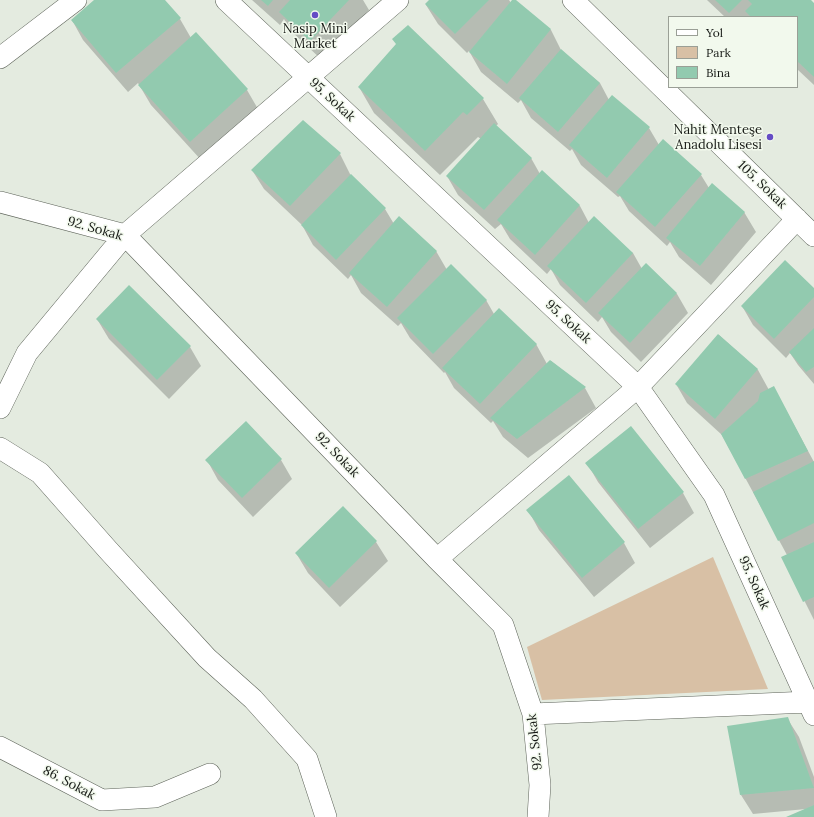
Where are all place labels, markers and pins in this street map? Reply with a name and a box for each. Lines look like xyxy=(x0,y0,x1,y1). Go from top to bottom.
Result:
marker: Nasip Mini Market xyxy=(310,10,320,20)
place label: Nasip Mini Market xyxy=(283,21,347,52)
place label: Nahit Menteşe Anadolu Lisesi xyxy=(674,122,762,153)
marker: Nahit Menteşe Anadolu Lisesi xyxy=(765,132,775,142)

